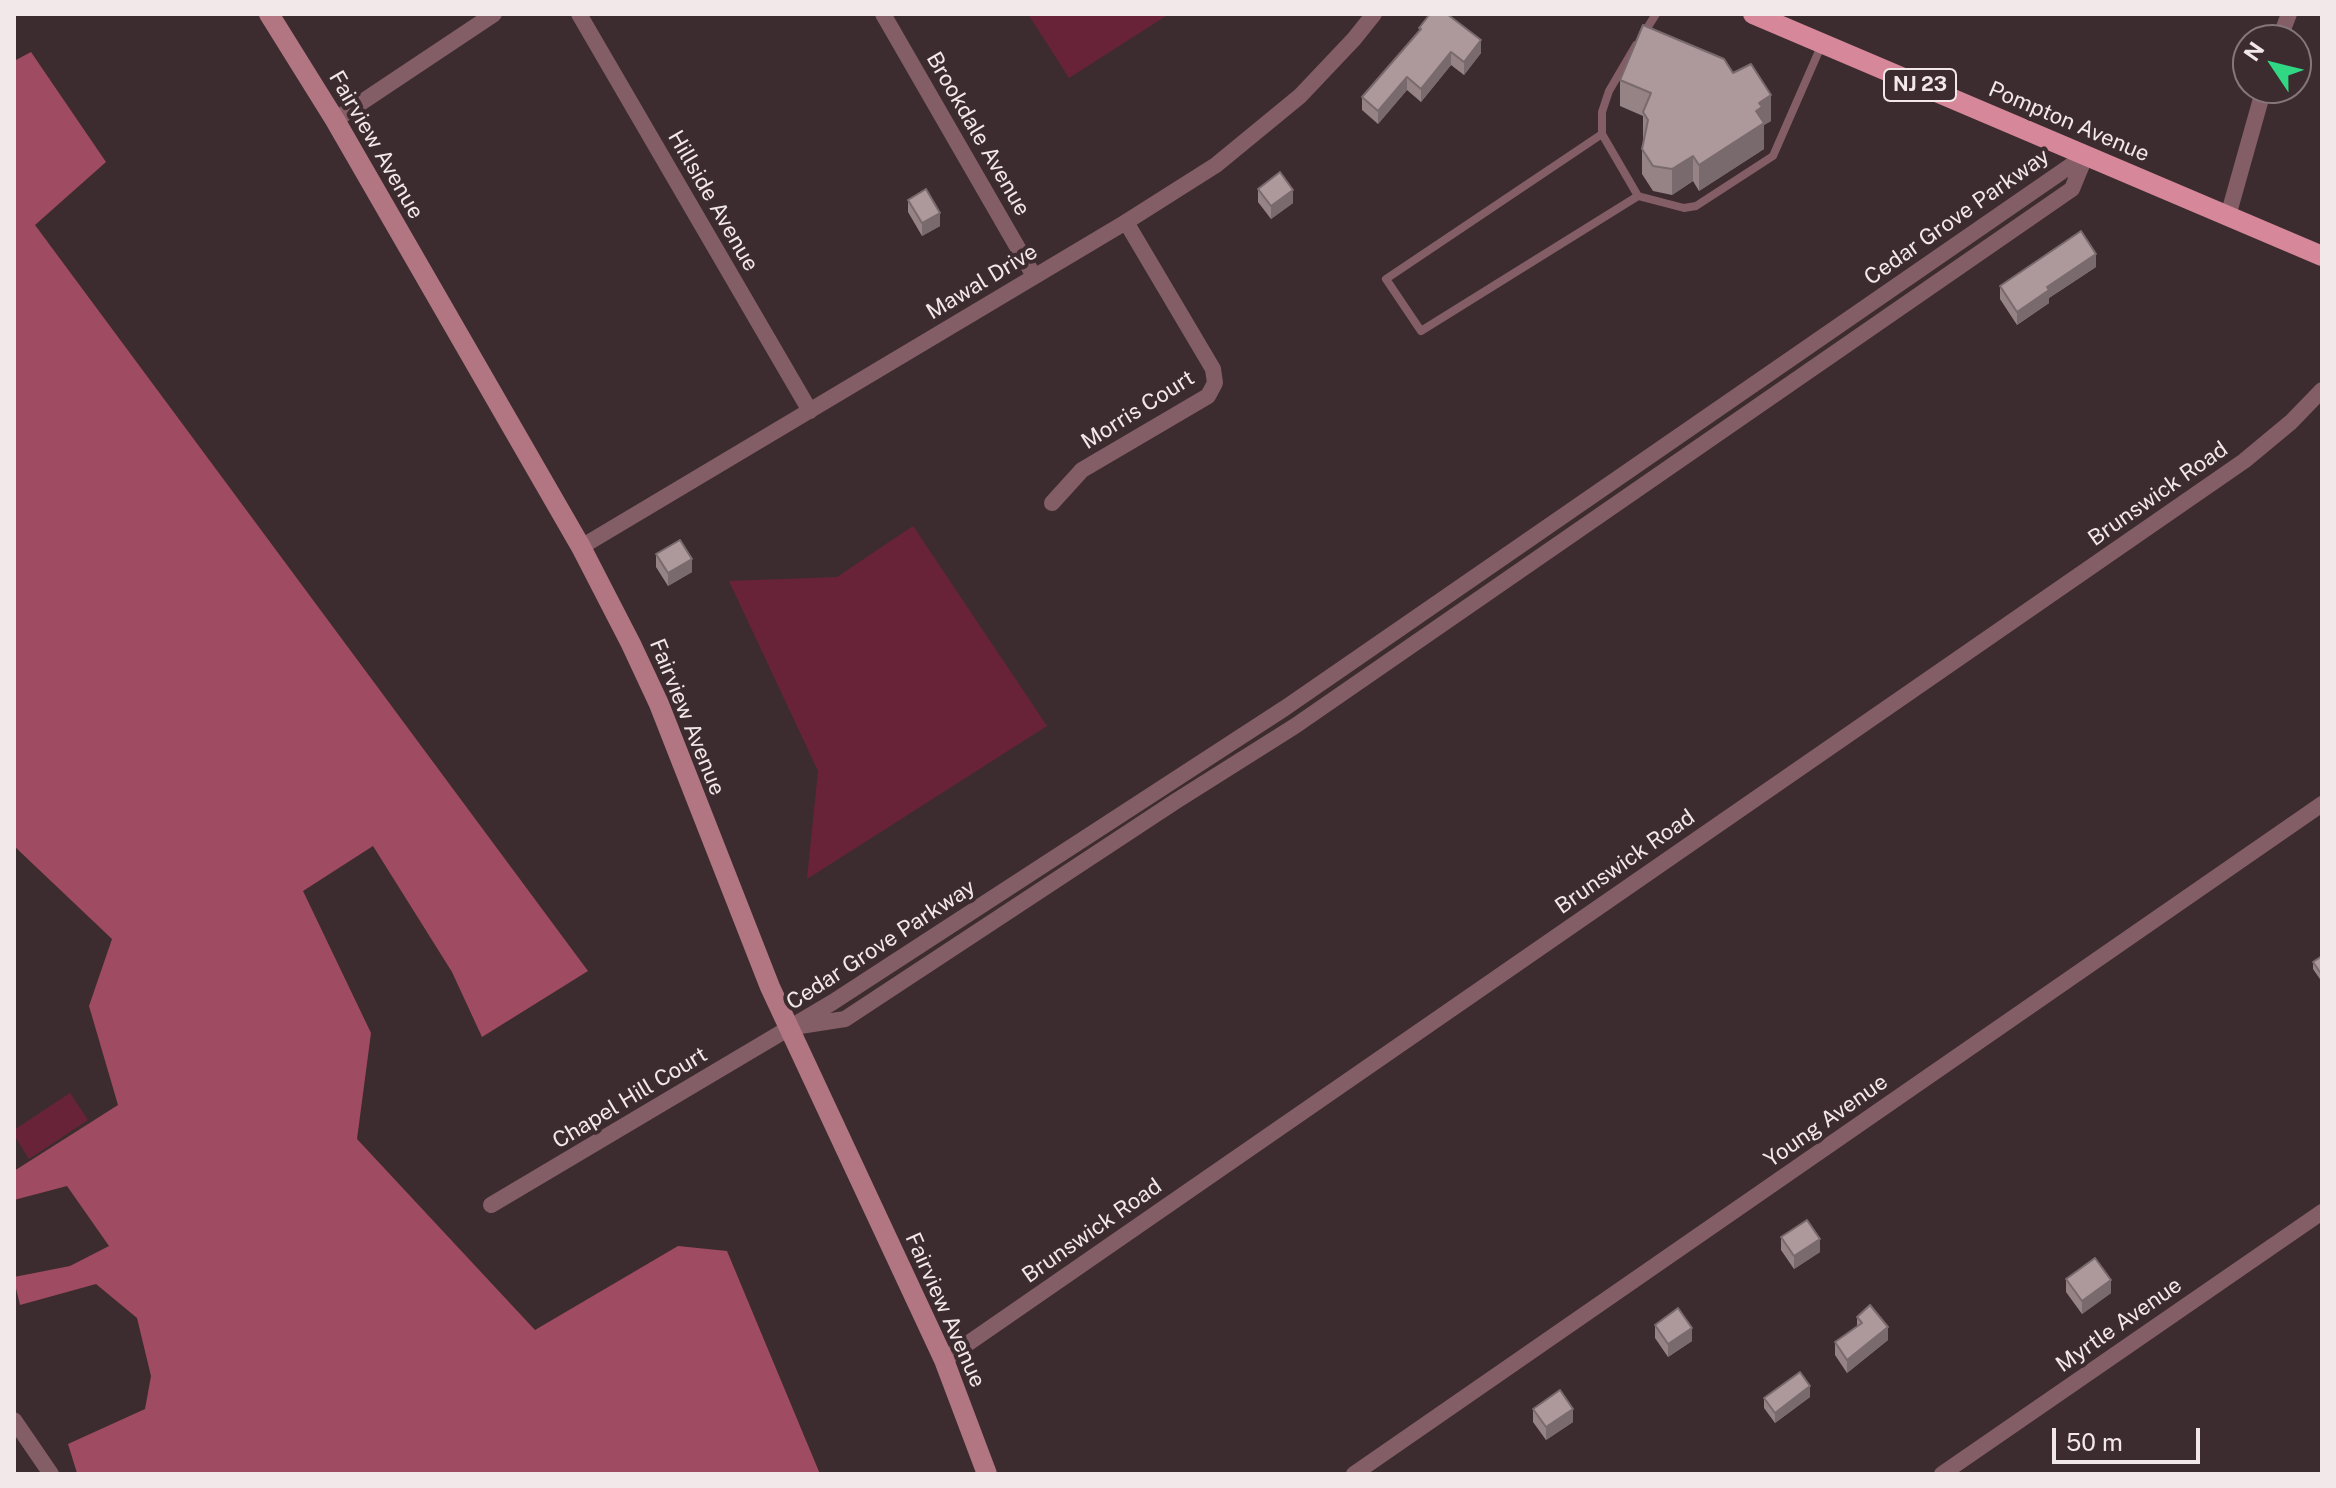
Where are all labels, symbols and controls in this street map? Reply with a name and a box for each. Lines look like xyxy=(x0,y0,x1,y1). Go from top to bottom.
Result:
north arrow xyxy=(2232,24,2312,104)
text: N xyxy=(2238,37,2270,66)
street label: Brookdale Avenue xyxy=(920,47,1036,221)
street label: Fairview Avenue xyxy=(323,66,429,224)
road number: NJ 23 xyxy=(1884,69,1956,101)
street label: Pompton Avenue xyxy=(1985,76,2153,168)
street label: Hillside Avenue xyxy=(662,126,764,276)
street label: Cedar Grove Parkway xyxy=(1859,143,2055,291)
street label: Mawal Drive xyxy=(922,239,1042,325)
street label: Morris Court xyxy=(1077,365,1199,455)
street label: Brunswick Road xyxy=(2083,436,2233,552)
street label: Fairview Avenue xyxy=(644,635,730,799)
street label: Brunswick Road xyxy=(1550,804,1700,920)
street label: Cedar Grove Parkway xyxy=(782,874,980,1016)
street label: Chapel Hill Court xyxy=(548,1041,712,1155)
street label: Young Avenue xyxy=(1759,1069,1893,1173)
street label: Brunswick Road xyxy=(1017,1173,1167,1289)
street label: Fairview Avenue xyxy=(899,1229,991,1391)
street label: Myrtle Avenue xyxy=(2051,1272,2187,1378)
scale bar xyxy=(2056,1412,2204,1462)
text: 50 m xyxy=(2066,1428,2123,1456)

